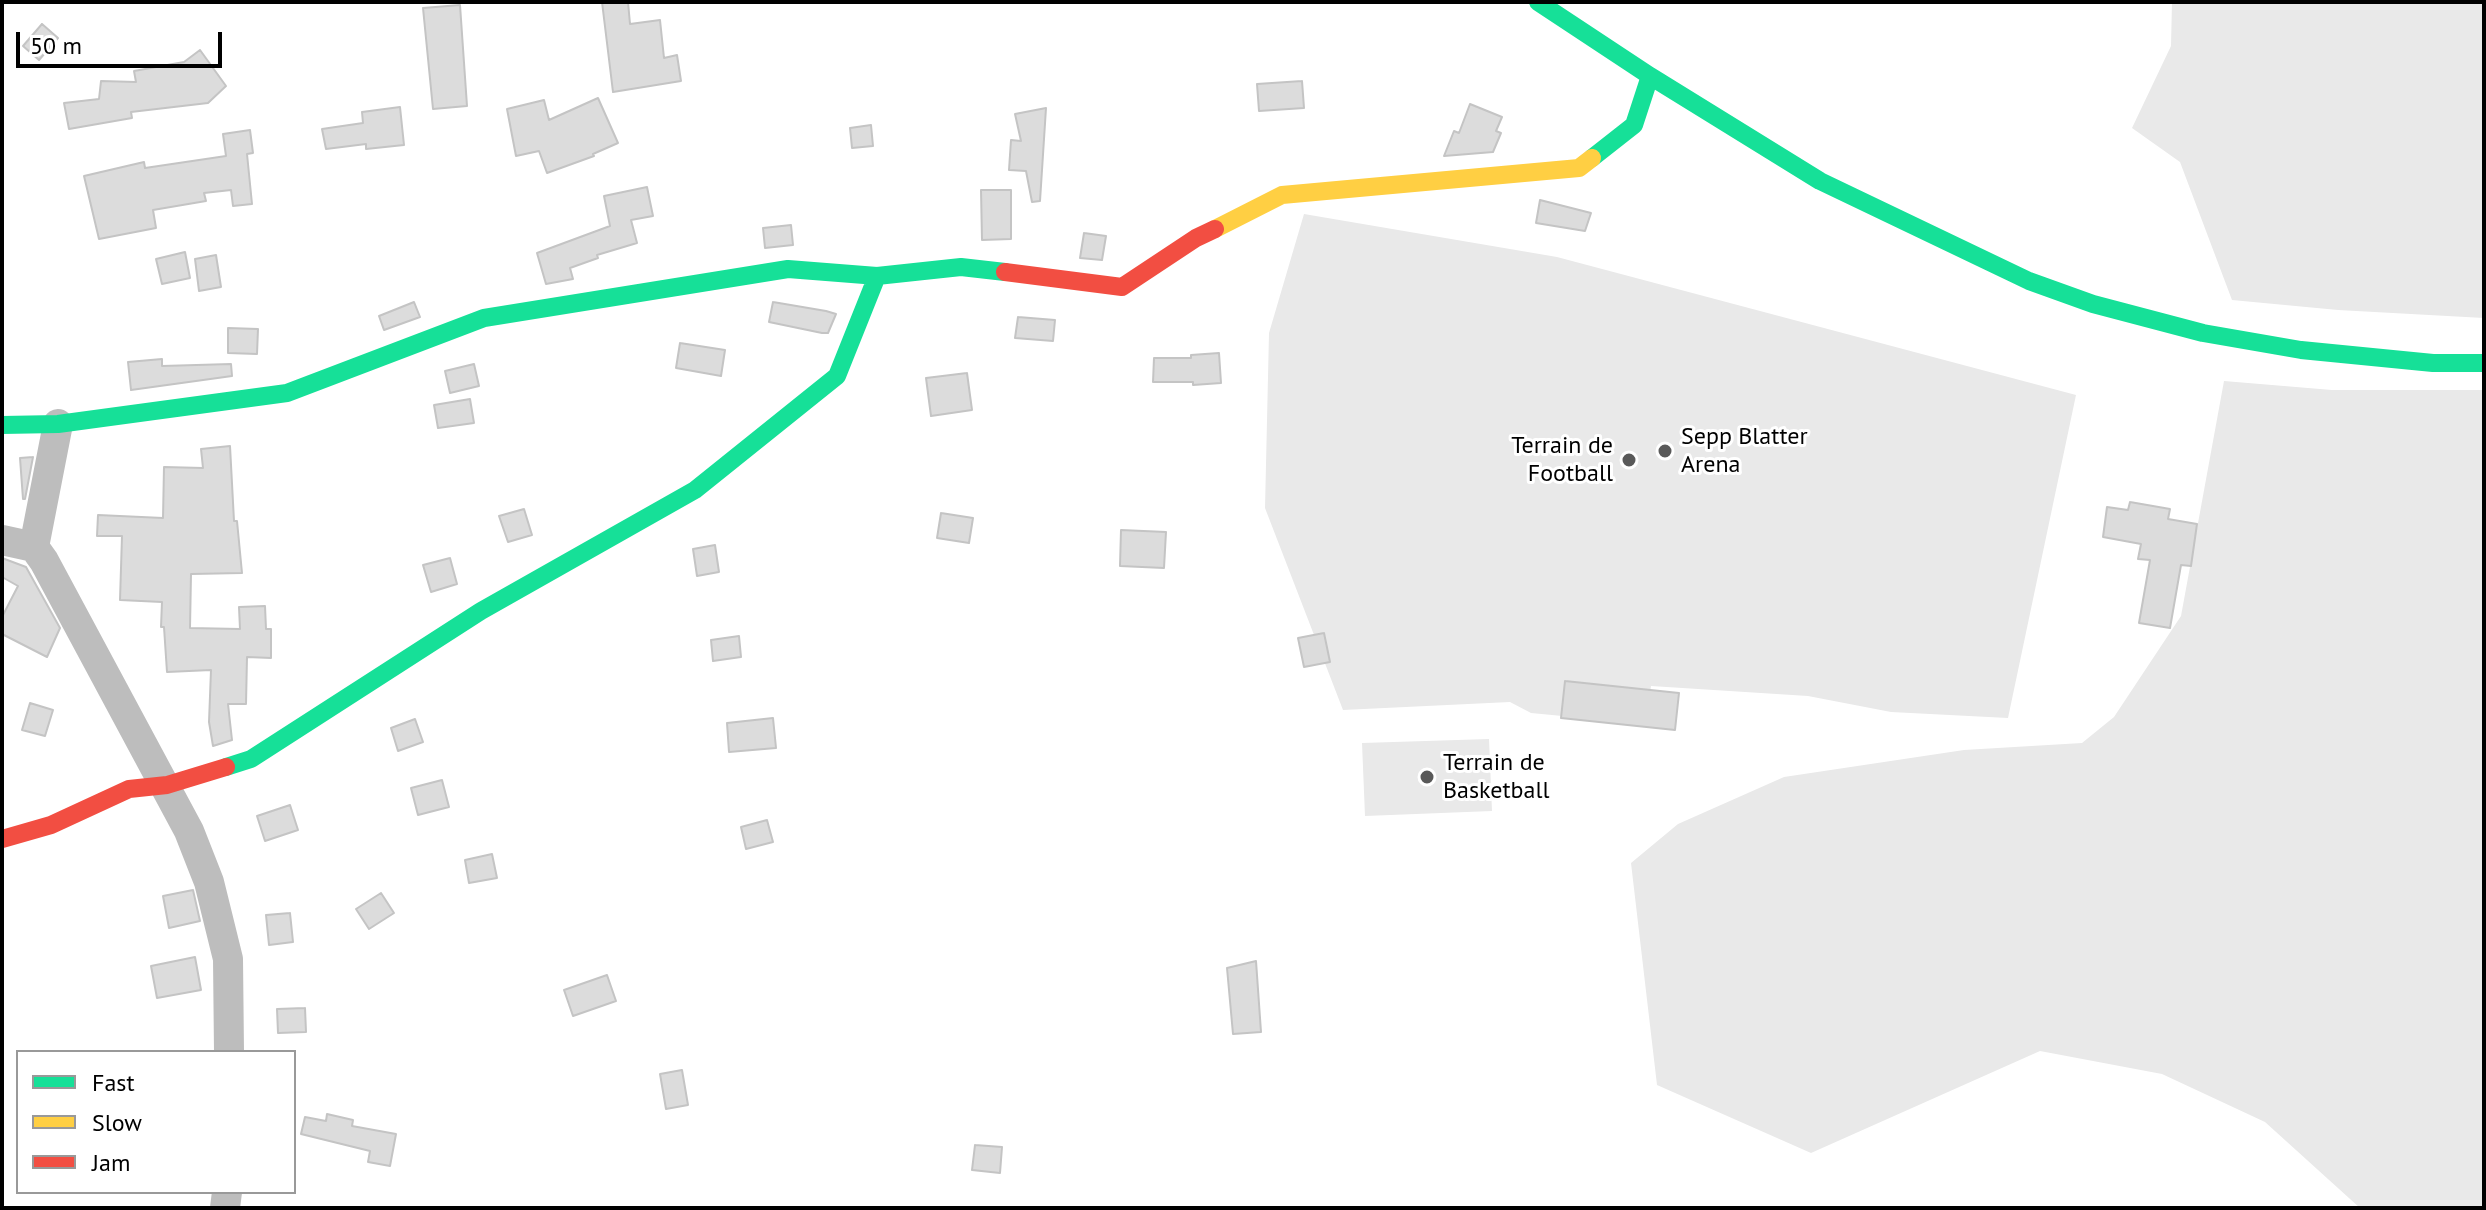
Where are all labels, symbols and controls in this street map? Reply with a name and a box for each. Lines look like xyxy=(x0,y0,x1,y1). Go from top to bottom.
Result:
scale bar xyxy=(20,16,226,66)
text: 50 m xyxy=(30,30,82,61)
place label: Sepp Blatter Arena xyxy=(1681,423,1808,479)
place label: Terrain de Football xyxy=(1511,432,1613,488)
marker: Sepp Blatter Arena xyxy=(1656,442,1674,460)
marker: Terrain de Football xyxy=(1620,451,1638,469)
place label: Terrain de Basketball xyxy=(1443,749,1549,805)
marker: Terrain de Basketball xyxy=(1418,768,1436,786)
legend xyxy=(16,1050,296,1194)
text: Fast xyxy=(92,1067,135,1098)
text: Slow xyxy=(92,1107,142,1138)
text: Jam xyxy=(92,1147,130,1178)

